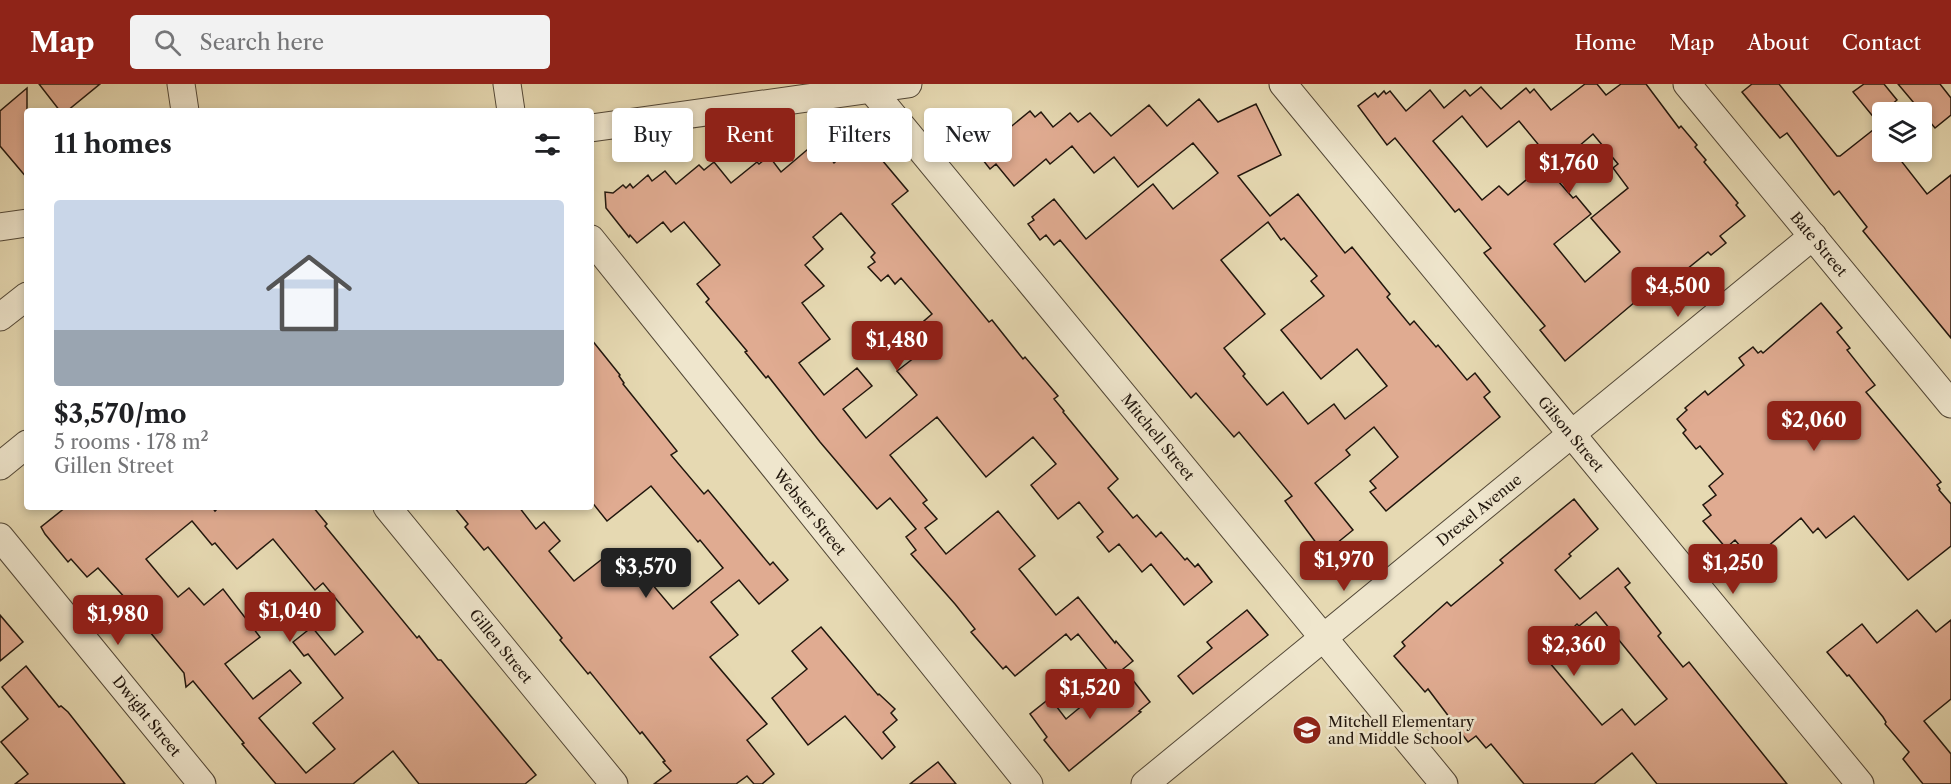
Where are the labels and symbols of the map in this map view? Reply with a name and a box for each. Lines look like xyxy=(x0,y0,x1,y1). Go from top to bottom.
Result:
pin: $1,760 xyxy=(1520,144,1618,195)
street label: Bate Street xyxy=(1786,208,1852,281)
pin: $4,500 xyxy=(1629,267,1727,318)
pin: $1,480 xyxy=(848,321,946,372)
street label: Mitchell Street xyxy=(1117,390,1199,485)
street label: Gilson Street xyxy=(1534,392,1609,476)
pin: $2,060 xyxy=(1765,401,1863,452)
street label: Webster Street xyxy=(769,464,851,559)
street label: Drexel Avenue xyxy=(1433,470,1525,550)
pin: $1,970 xyxy=(1295,541,1393,592)
pin: $1,250 xyxy=(1684,544,1782,595)
pin: $3,570 xyxy=(597,548,695,599)
pin: $1,040 xyxy=(241,592,339,643)
pin: $1,980 xyxy=(69,595,167,646)
street label: Gillen Street xyxy=(465,605,537,687)
pin: $2,360 xyxy=(1525,626,1623,677)
pin: $1,520 xyxy=(1041,669,1139,720)
street label: Dwight Street xyxy=(109,672,186,761)
place label: Mitchell Elementary and Middle School xyxy=(1328,712,1475,748)
school or university icon: Mitchell Elementary and Middle School xyxy=(1291,714,1323,746)

